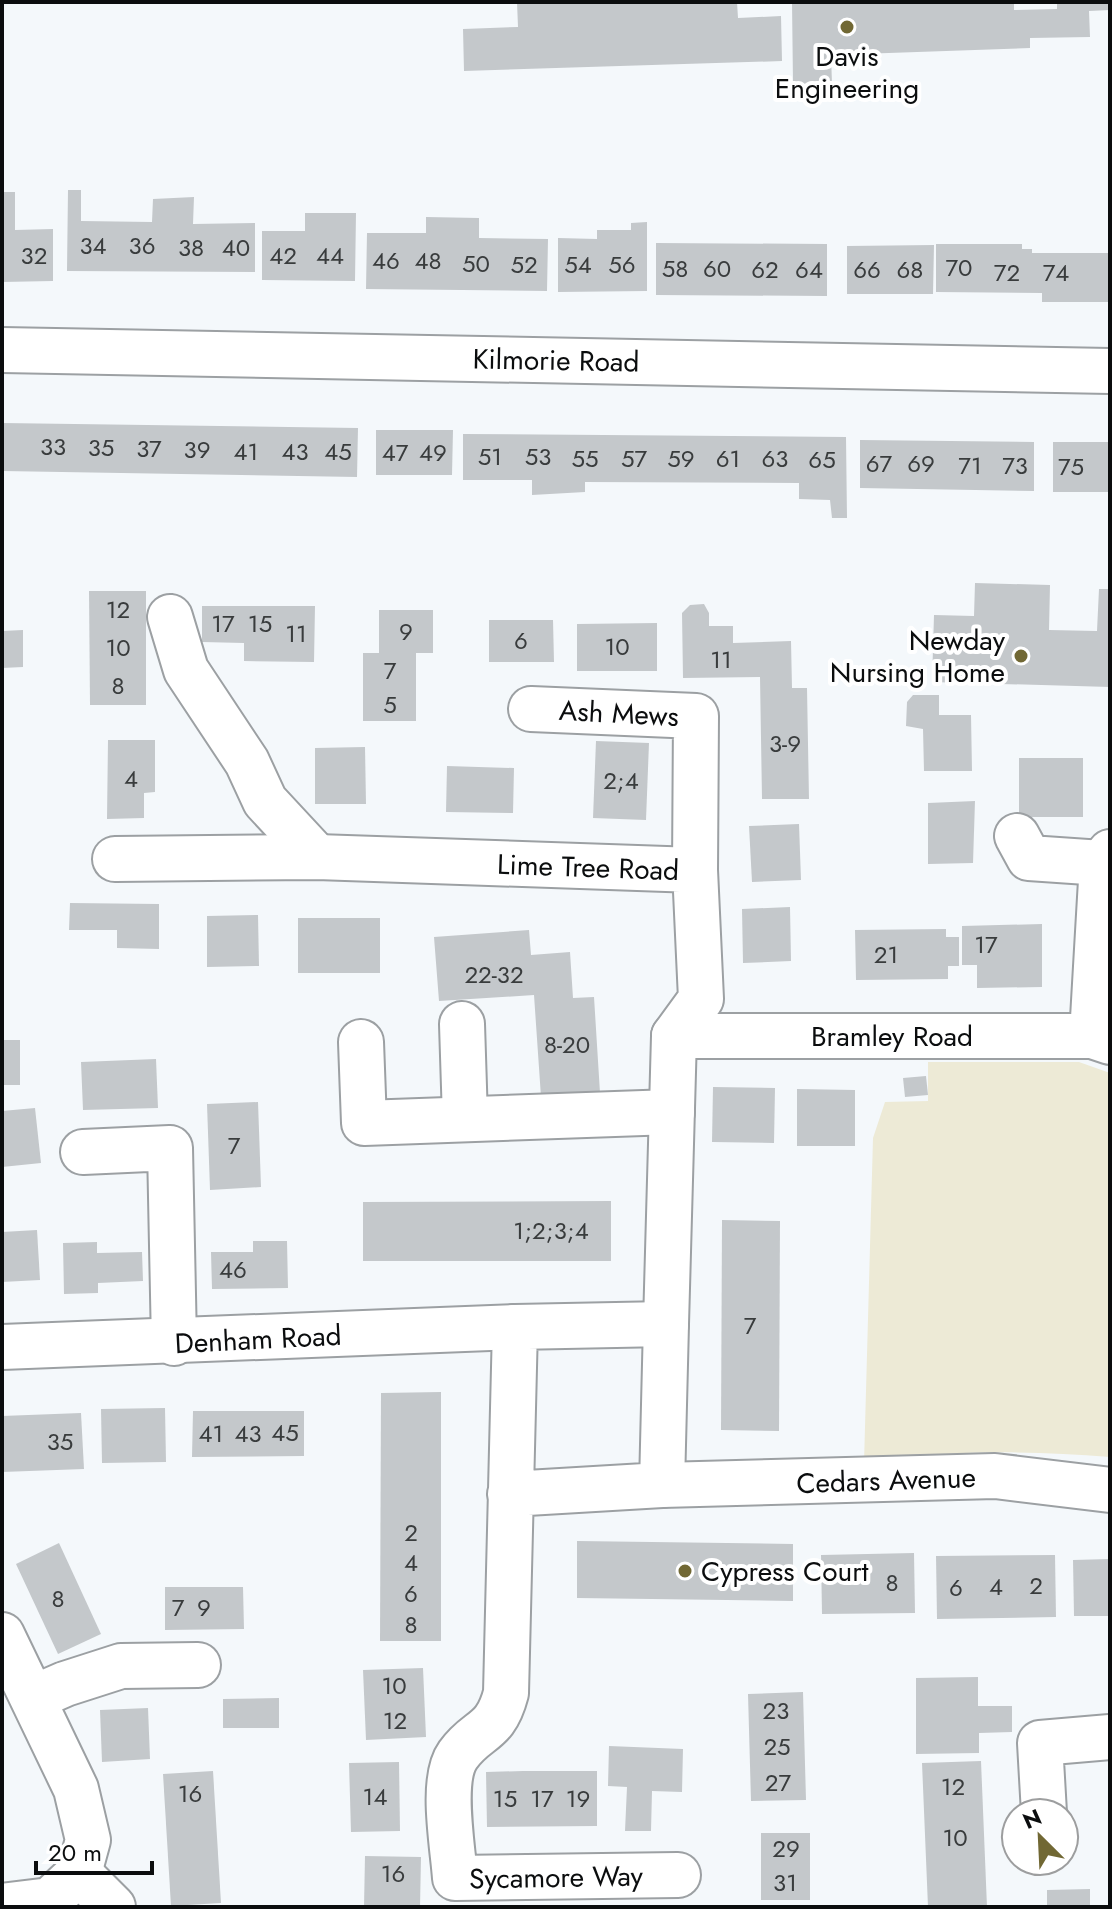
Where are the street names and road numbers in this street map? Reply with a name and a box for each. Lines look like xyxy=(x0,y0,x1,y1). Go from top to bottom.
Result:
street label: Kilmorie Road xyxy=(472,339,640,382)
street label: Ash Mews xyxy=(558,690,680,737)
street label: Lime Tree Road xyxy=(496,844,680,891)
street label: Bramley Road xyxy=(811,1016,973,1057)
street label: Denham Road xyxy=(174,1315,342,1364)
street label: Cedars Avenue xyxy=(796,1457,976,1504)
street label: Sycamore Way xyxy=(469,1855,644,1900)

